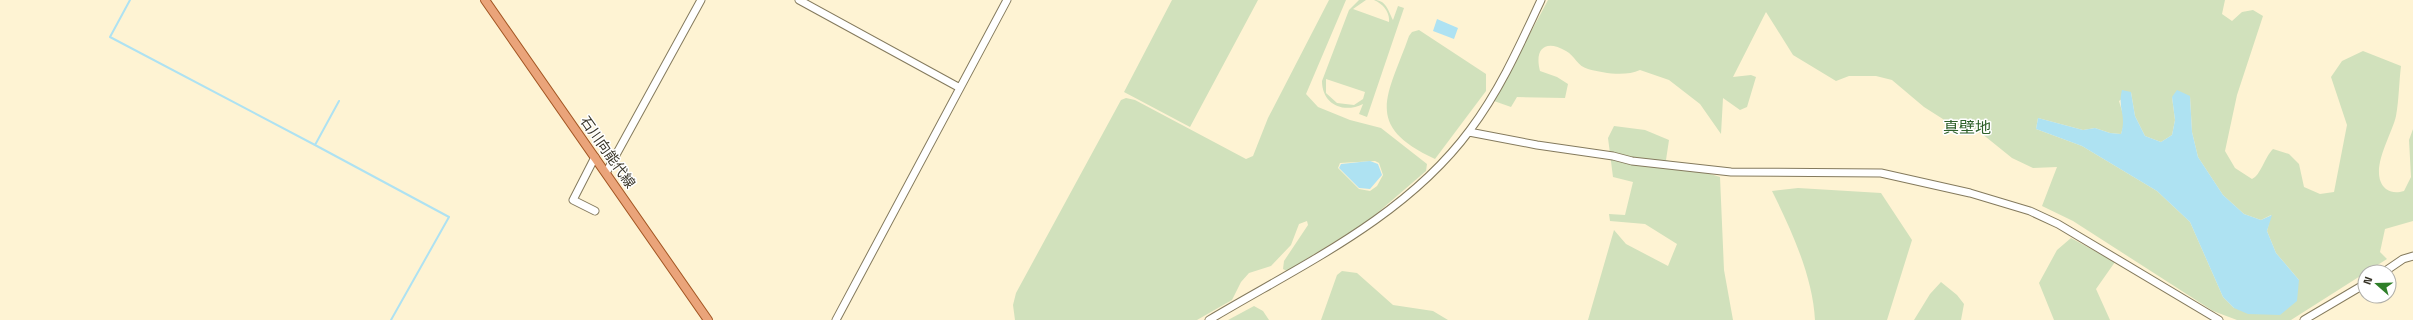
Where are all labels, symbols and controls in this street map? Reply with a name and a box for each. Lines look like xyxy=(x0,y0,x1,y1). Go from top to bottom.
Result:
street label: 石川向能代線 xyxy=(576,111,641,192)
district label: 真壁地 xyxy=(1943,115,1991,139)
north arrow xyxy=(2357,264,2397,304)
text: N xyxy=(2359,274,2376,287)

